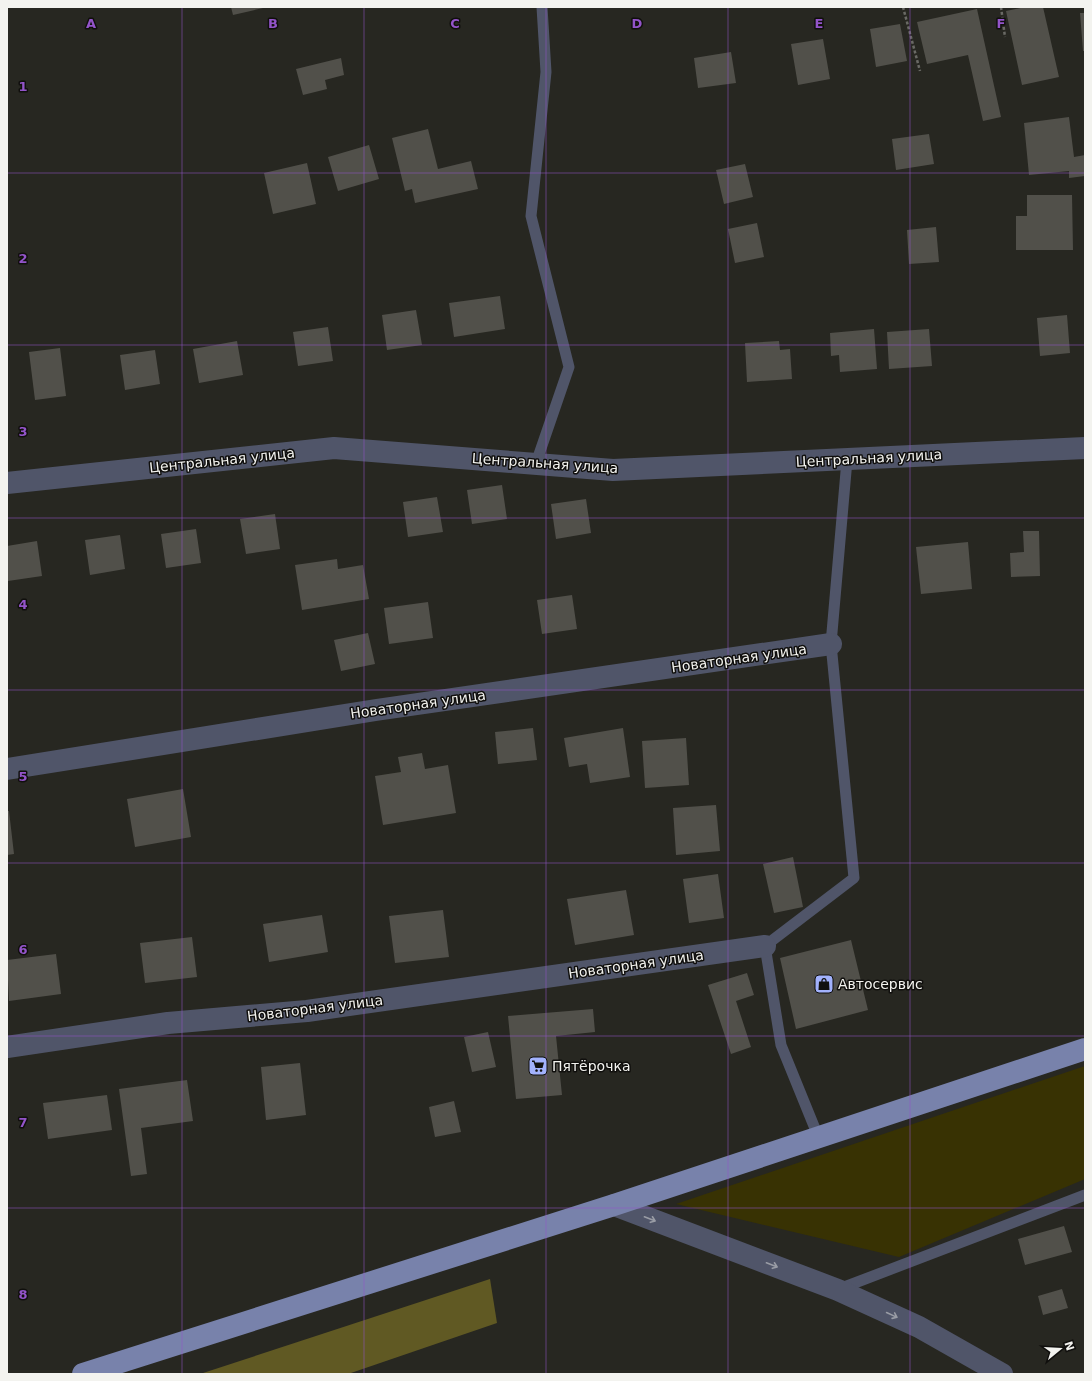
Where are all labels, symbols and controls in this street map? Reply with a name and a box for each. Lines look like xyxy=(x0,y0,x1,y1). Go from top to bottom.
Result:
text: A xyxy=(86,16,96,31)
text: B xyxy=(268,16,278,31)
text: C xyxy=(450,16,460,31)
text: D xyxy=(632,16,643,31)
text: E xyxy=(815,16,823,31)
text: F xyxy=(997,16,1005,31)
text: 1 xyxy=(18,79,28,94)
text: 2 xyxy=(18,251,28,266)
text: 3 xyxy=(18,424,28,439)
street label: Центральная улица xyxy=(148,444,296,476)
street label: Центральная улица xyxy=(795,446,943,470)
street label: Центральная улица xyxy=(471,450,619,476)
text: 4 xyxy=(18,597,28,612)
street label: Новаторная улица xyxy=(670,641,808,675)
street label: Новаторная улица xyxy=(349,687,487,721)
text: 5 xyxy=(18,769,28,784)
text: 6 xyxy=(18,942,28,957)
street label: Новаторная улица xyxy=(567,947,705,981)
shop icon: Автосервис xyxy=(813,973,835,995)
place label: Автосервис xyxy=(838,976,923,992)
street label: Новаторная улица xyxy=(246,992,384,1024)
supermarket icon: Пятёрочка xyxy=(527,1055,549,1077)
place label: Пятёрочка xyxy=(552,1058,630,1074)
text: 7 xyxy=(18,1115,28,1130)
one-way arrow xyxy=(644,1215,656,1223)
one-way arrow xyxy=(766,1261,778,1269)
text: 8 xyxy=(18,1287,28,1302)
one-way arrow xyxy=(885,1312,897,1319)
north arrow xyxy=(1040,1329,1080,1369)
text: N xyxy=(1061,1340,1077,1352)

